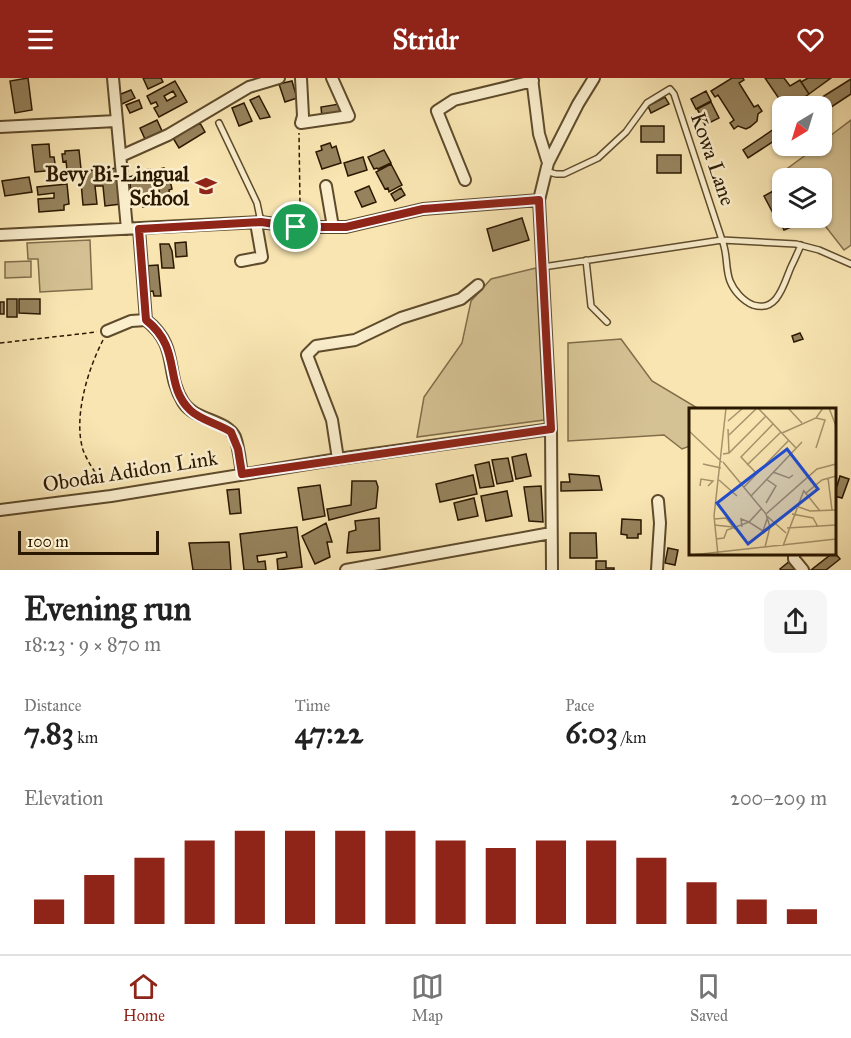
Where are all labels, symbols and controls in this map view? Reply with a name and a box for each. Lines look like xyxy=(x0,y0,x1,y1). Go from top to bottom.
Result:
icon: menu xyxy=(24,23,57,56)
text: Stridr xyxy=(392,23,459,56)
icon: heart xyxy=(794,23,827,56)
north arrow xyxy=(772,96,832,156)
map controls xyxy=(772,96,832,228)
street label: Kowa Lane xyxy=(685,109,741,209)
place label: Bevy Bi-Lingual School xyxy=(45,161,190,211)
button: layers xyxy=(772,168,832,228)
school or university icon: Bevy Bi-Lingual School xyxy=(194,174,218,198)
pin xyxy=(270,201,321,252)
icon: arrive xyxy=(279,210,312,243)
inset map xyxy=(689,408,836,555)
street label: Obodai Adidon Link xyxy=(41,444,219,498)
scale bar xyxy=(18,528,159,556)
text: 100 m xyxy=(27,532,69,551)
text: Evening run xyxy=(24,589,191,629)
button: share xyxy=(764,590,827,653)
text: 18:23 · 9 × 870 m xyxy=(24,632,161,656)
text: Distance xyxy=(24,696,81,715)
text: Time xyxy=(295,696,330,715)
text: Pace xyxy=(565,696,594,715)
text: 7.83 xyxy=(24,715,74,751)
text: 47:22 xyxy=(295,715,363,751)
text: 6:03 xyxy=(565,715,618,751)
text: km xyxy=(74,728,98,747)
text: /km xyxy=(618,728,646,747)
text: Elevation xyxy=(24,786,103,810)
text: 200–209 m xyxy=(730,786,827,810)
tab: Home xyxy=(123,970,165,1025)
tab: Map xyxy=(411,970,444,1025)
tab: Saved xyxy=(690,970,728,1025)

